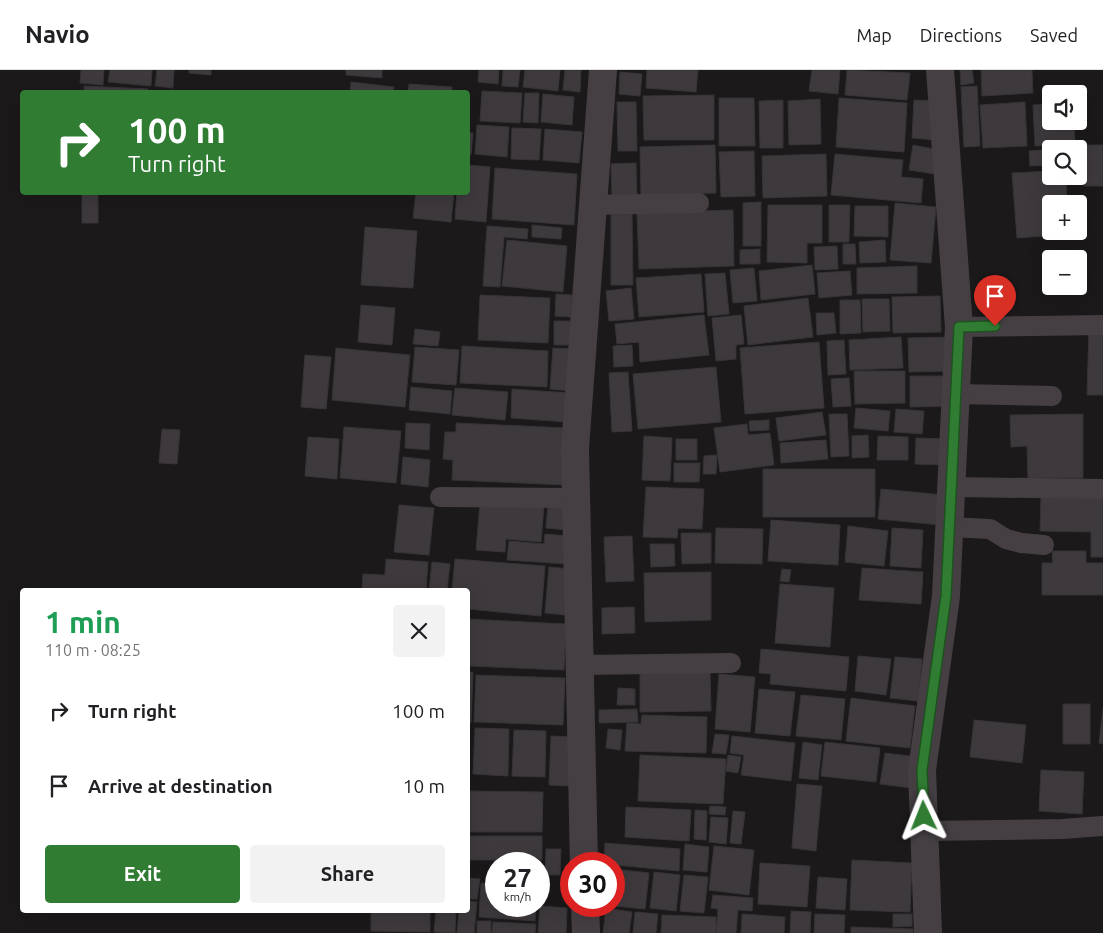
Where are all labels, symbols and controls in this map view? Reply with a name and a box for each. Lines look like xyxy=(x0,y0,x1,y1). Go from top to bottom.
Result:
text: Navio xyxy=(25,21,90,48)
text: Map xyxy=(856,25,892,45)
text: Directions xyxy=(920,25,1002,45)
text: Saved xyxy=(1030,25,1078,45)
map controls xyxy=(1042,85,1087,295)
button: sound xyxy=(1042,85,1087,130)
icon: right xyxy=(45,110,110,175)
text: 100 m xyxy=(128,110,226,150)
button: search xyxy=(1042,140,1087,185)
text: Turn right xyxy=(128,151,226,176)
button: + xyxy=(1042,195,1087,240)
button: − xyxy=(1042,250,1087,295)
pin xyxy=(974,275,1016,326)
icon: arrive xyxy=(981,282,1009,310)
text: 1 min xyxy=(45,605,121,639)
button: close xyxy=(393,605,445,657)
text: 110 m · 08:25 xyxy=(45,641,141,659)
icon: right xyxy=(45,697,73,725)
text: Turn right xyxy=(88,700,176,722)
text: 100 m xyxy=(392,700,445,722)
icon: arrive xyxy=(45,772,73,800)
text: Arrive at destination xyxy=(88,775,273,797)
text: 10 m xyxy=(403,775,445,797)
position arrow xyxy=(897,789,949,841)
button: Exit xyxy=(45,845,240,903)
button: Share xyxy=(250,845,445,903)
speed limit sign: 30 xyxy=(560,852,625,917)
text: 27 xyxy=(503,864,532,892)
text: km/h xyxy=(504,890,531,903)

